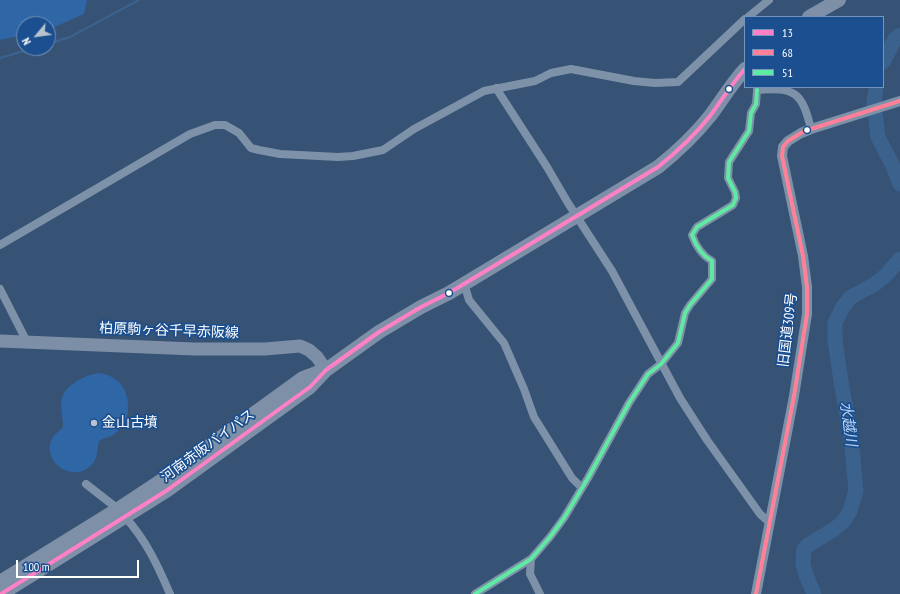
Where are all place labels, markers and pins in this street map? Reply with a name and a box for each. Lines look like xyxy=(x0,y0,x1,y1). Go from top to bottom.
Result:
unlabelled marker xyxy=(724,84,734,94)
unlabelled marker xyxy=(802,125,812,135)
unlabelled marker xyxy=(444,288,454,298)
place label: 金山古墳 xyxy=(102,415,158,431)
marker: 金山古墳 xyxy=(89,418,99,428)

